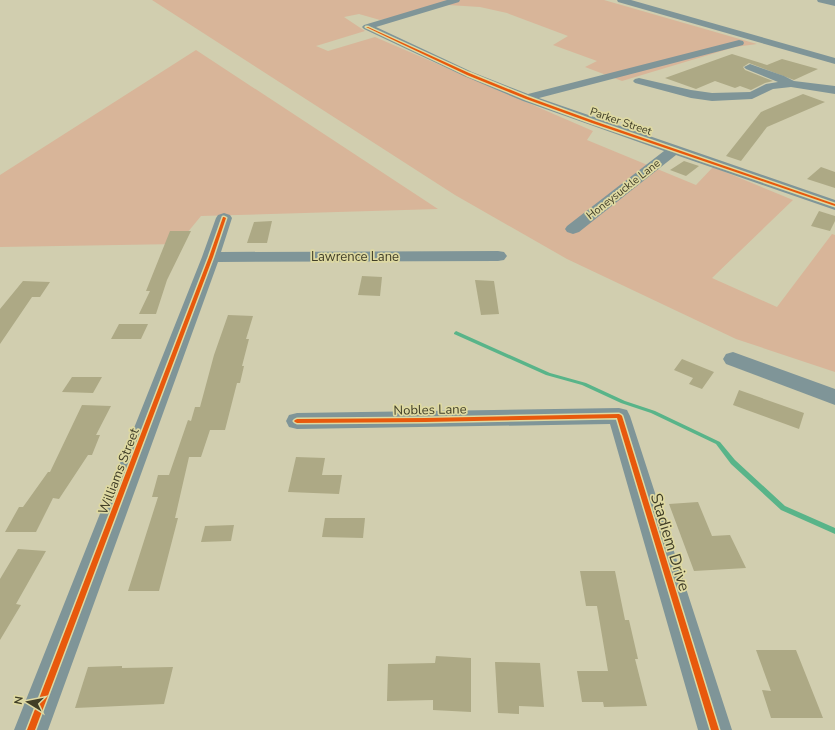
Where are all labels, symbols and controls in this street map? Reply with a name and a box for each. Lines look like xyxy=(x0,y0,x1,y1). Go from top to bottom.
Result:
street label: Parker Street xyxy=(588,104,654,139)
street label: Honeysuckle Lane xyxy=(583,156,663,223)
street label: Lawrence Lane xyxy=(311,248,399,266)
street label: Nobles Lane xyxy=(393,400,467,420)
street label: Williams Street xyxy=(94,425,144,517)
street label: Stadiem Drive xyxy=(645,491,695,594)
north arrow xyxy=(8,682,48,722)
text: N xyxy=(11,695,27,706)

